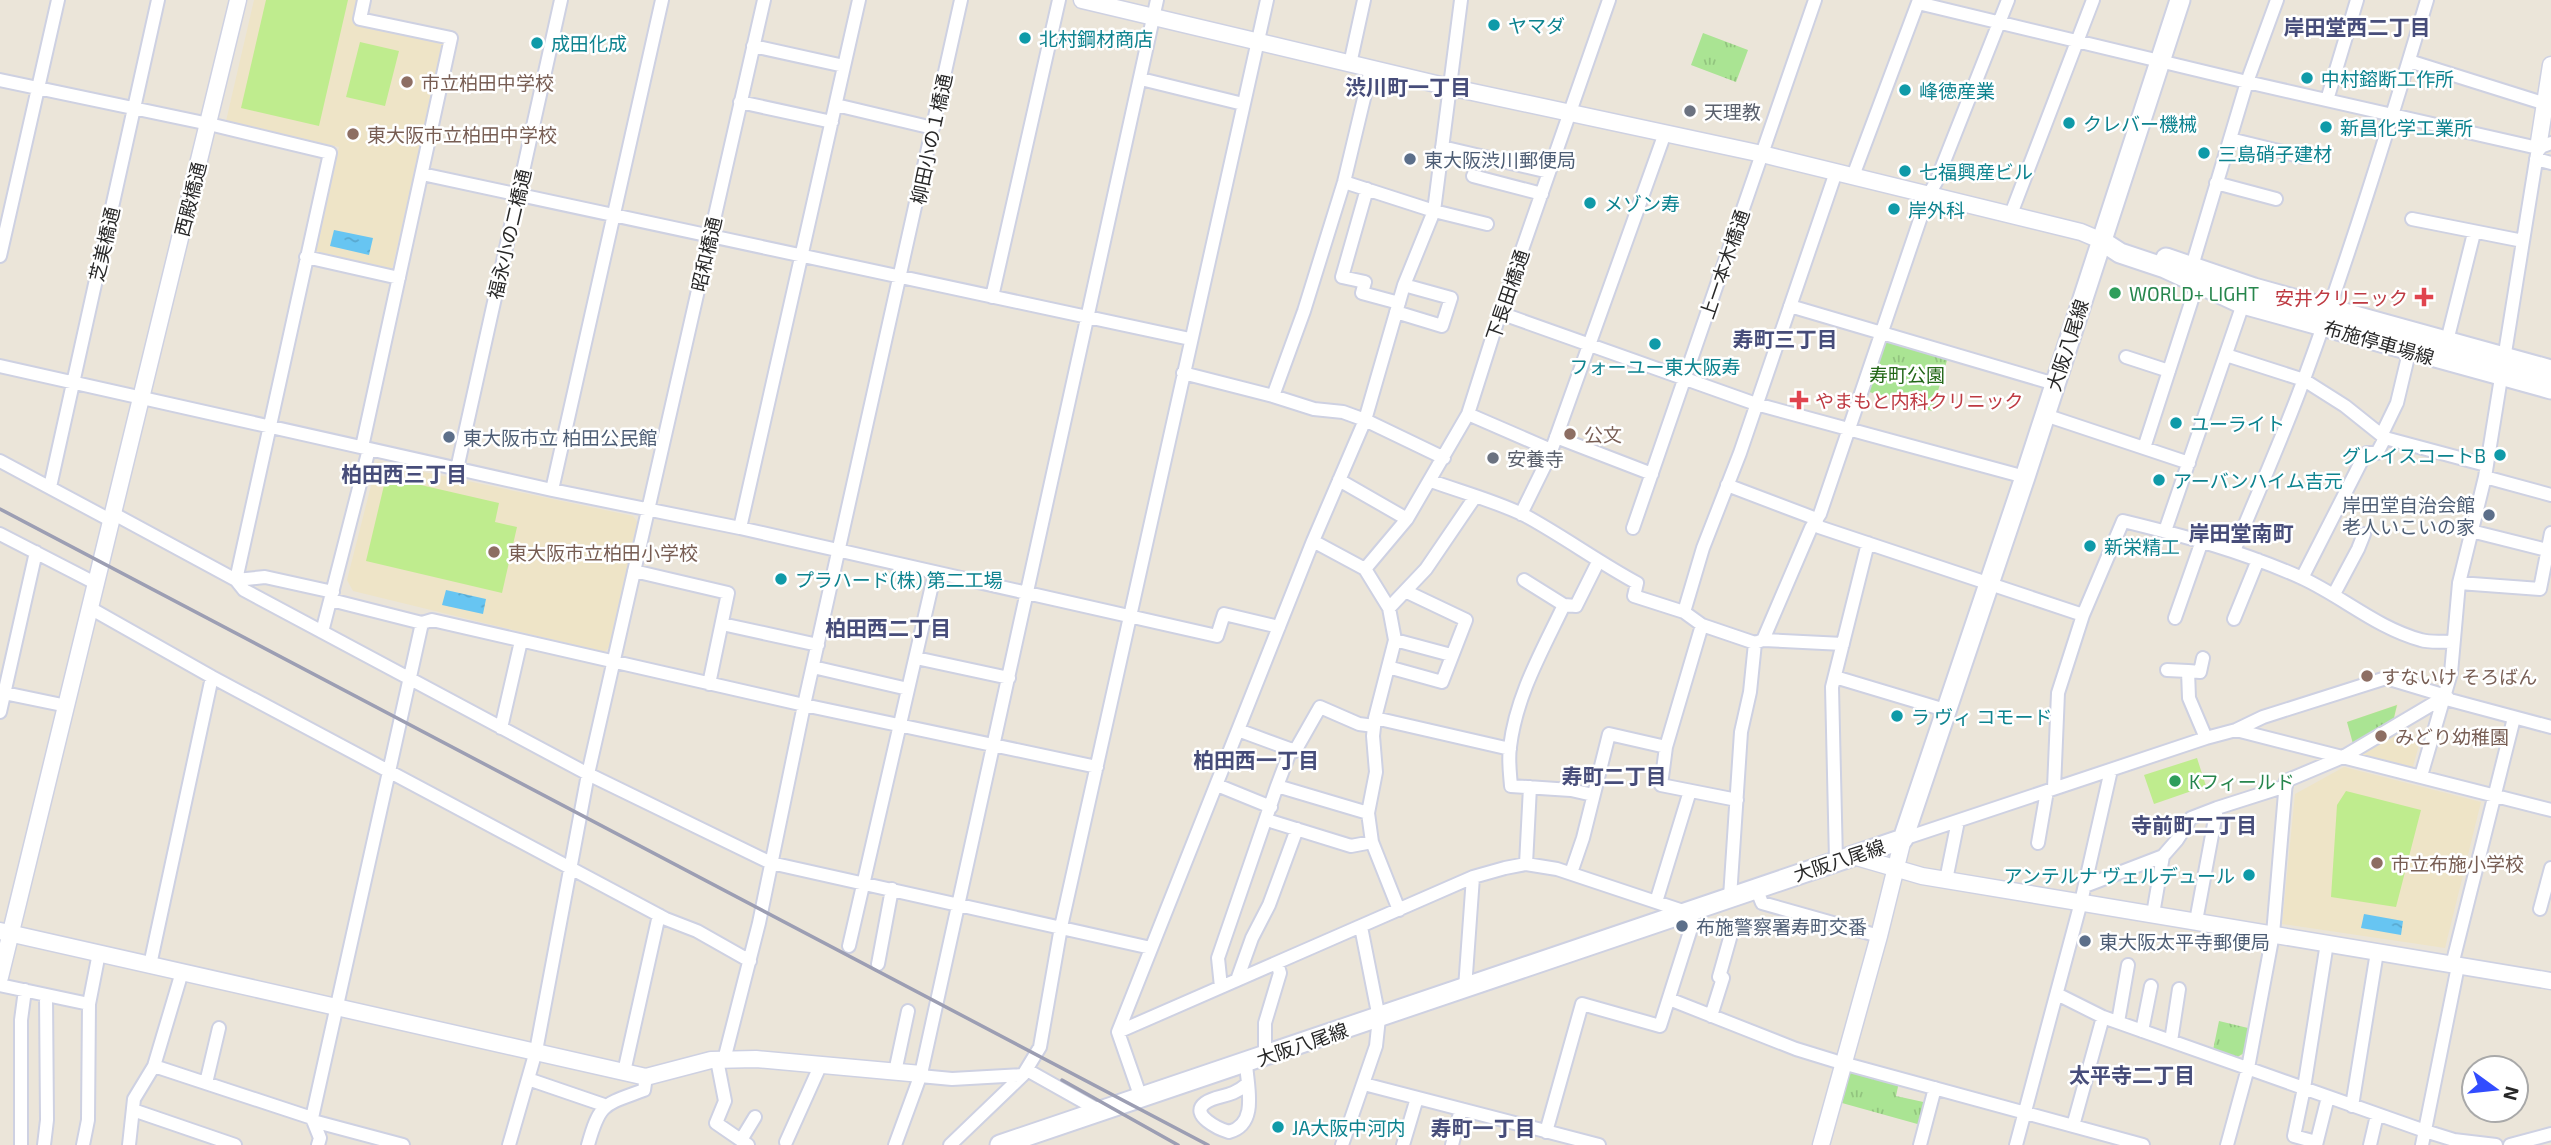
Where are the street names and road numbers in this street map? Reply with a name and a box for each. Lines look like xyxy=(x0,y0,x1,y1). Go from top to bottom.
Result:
street label: 柳田小の１橋通 xyxy=(906,72,956,206)
street label: 西殿橋通 xyxy=(170,159,210,239)
street label: 福永小の二橋通 xyxy=(483,167,535,301)
street label: 芝美橋通 xyxy=(84,204,124,284)
street label: 上一本木橋通 xyxy=(1695,206,1753,322)
street label: 昭和橋通 xyxy=(686,214,726,294)
street label: 下長田橋通 xyxy=(1481,246,1533,344)
street label: 大阪八尾線 xyxy=(2041,296,2093,394)
street label: 布施停車場線 xyxy=(2321,315,2437,369)
street label: 大阪八尾線 xyxy=(1790,834,1888,886)
street label: 大阪八尾線 xyxy=(1253,1018,1351,1070)

